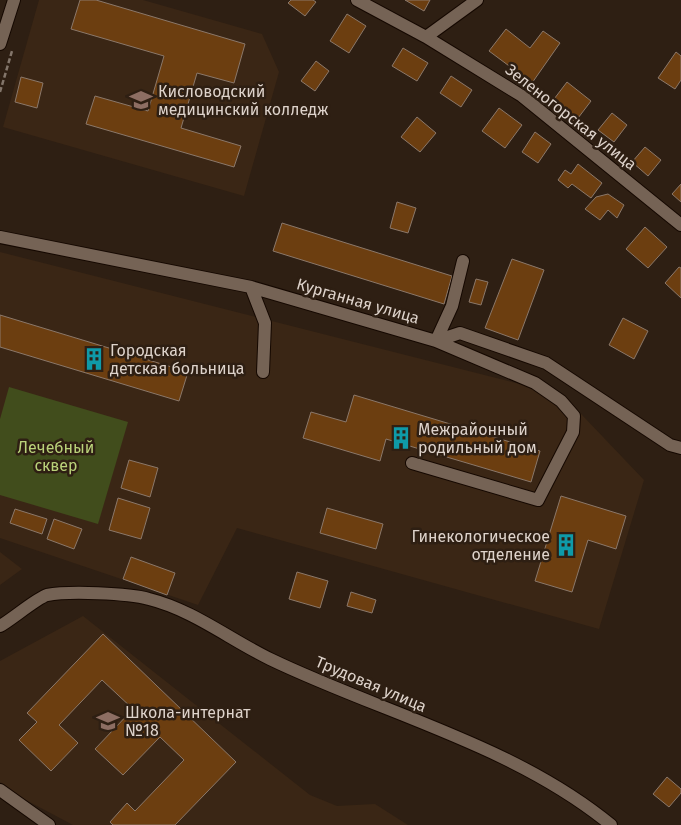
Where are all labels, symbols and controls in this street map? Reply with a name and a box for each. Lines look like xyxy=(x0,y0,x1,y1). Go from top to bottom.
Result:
street label: Зеленогорская улица xyxy=(502,60,640,174)
place label: Кисловодский медицинский колледж xyxy=(158,82,329,119)
school or university icon: Кисловодский медицинский колледж xyxy=(128,87,154,113)
street label: Курганная улица xyxy=(294,274,422,328)
place label: Городская детская больница xyxy=(110,341,245,378)
building icon: Городская детская больница xyxy=(81,346,107,372)
place label: Межрайонный родильный дом xyxy=(418,420,537,457)
building icon: Межрайонный родильный дом xyxy=(388,425,414,451)
park label: Лечебный сквер xyxy=(18,438,94,475)
place label: Гинекологическое отделение xyxy=(412,527,550,564)
building icon: Гинекологическое отделение xyxy=(553,532,579,558)
street label: Трудовая улица xyxy=(313,652,429,716)
place label: Школа-интернат №18 xyxy=(125,703,251,740)
school or university icon: Школа-интернат №18 xyxy=(95,708,121,734)

